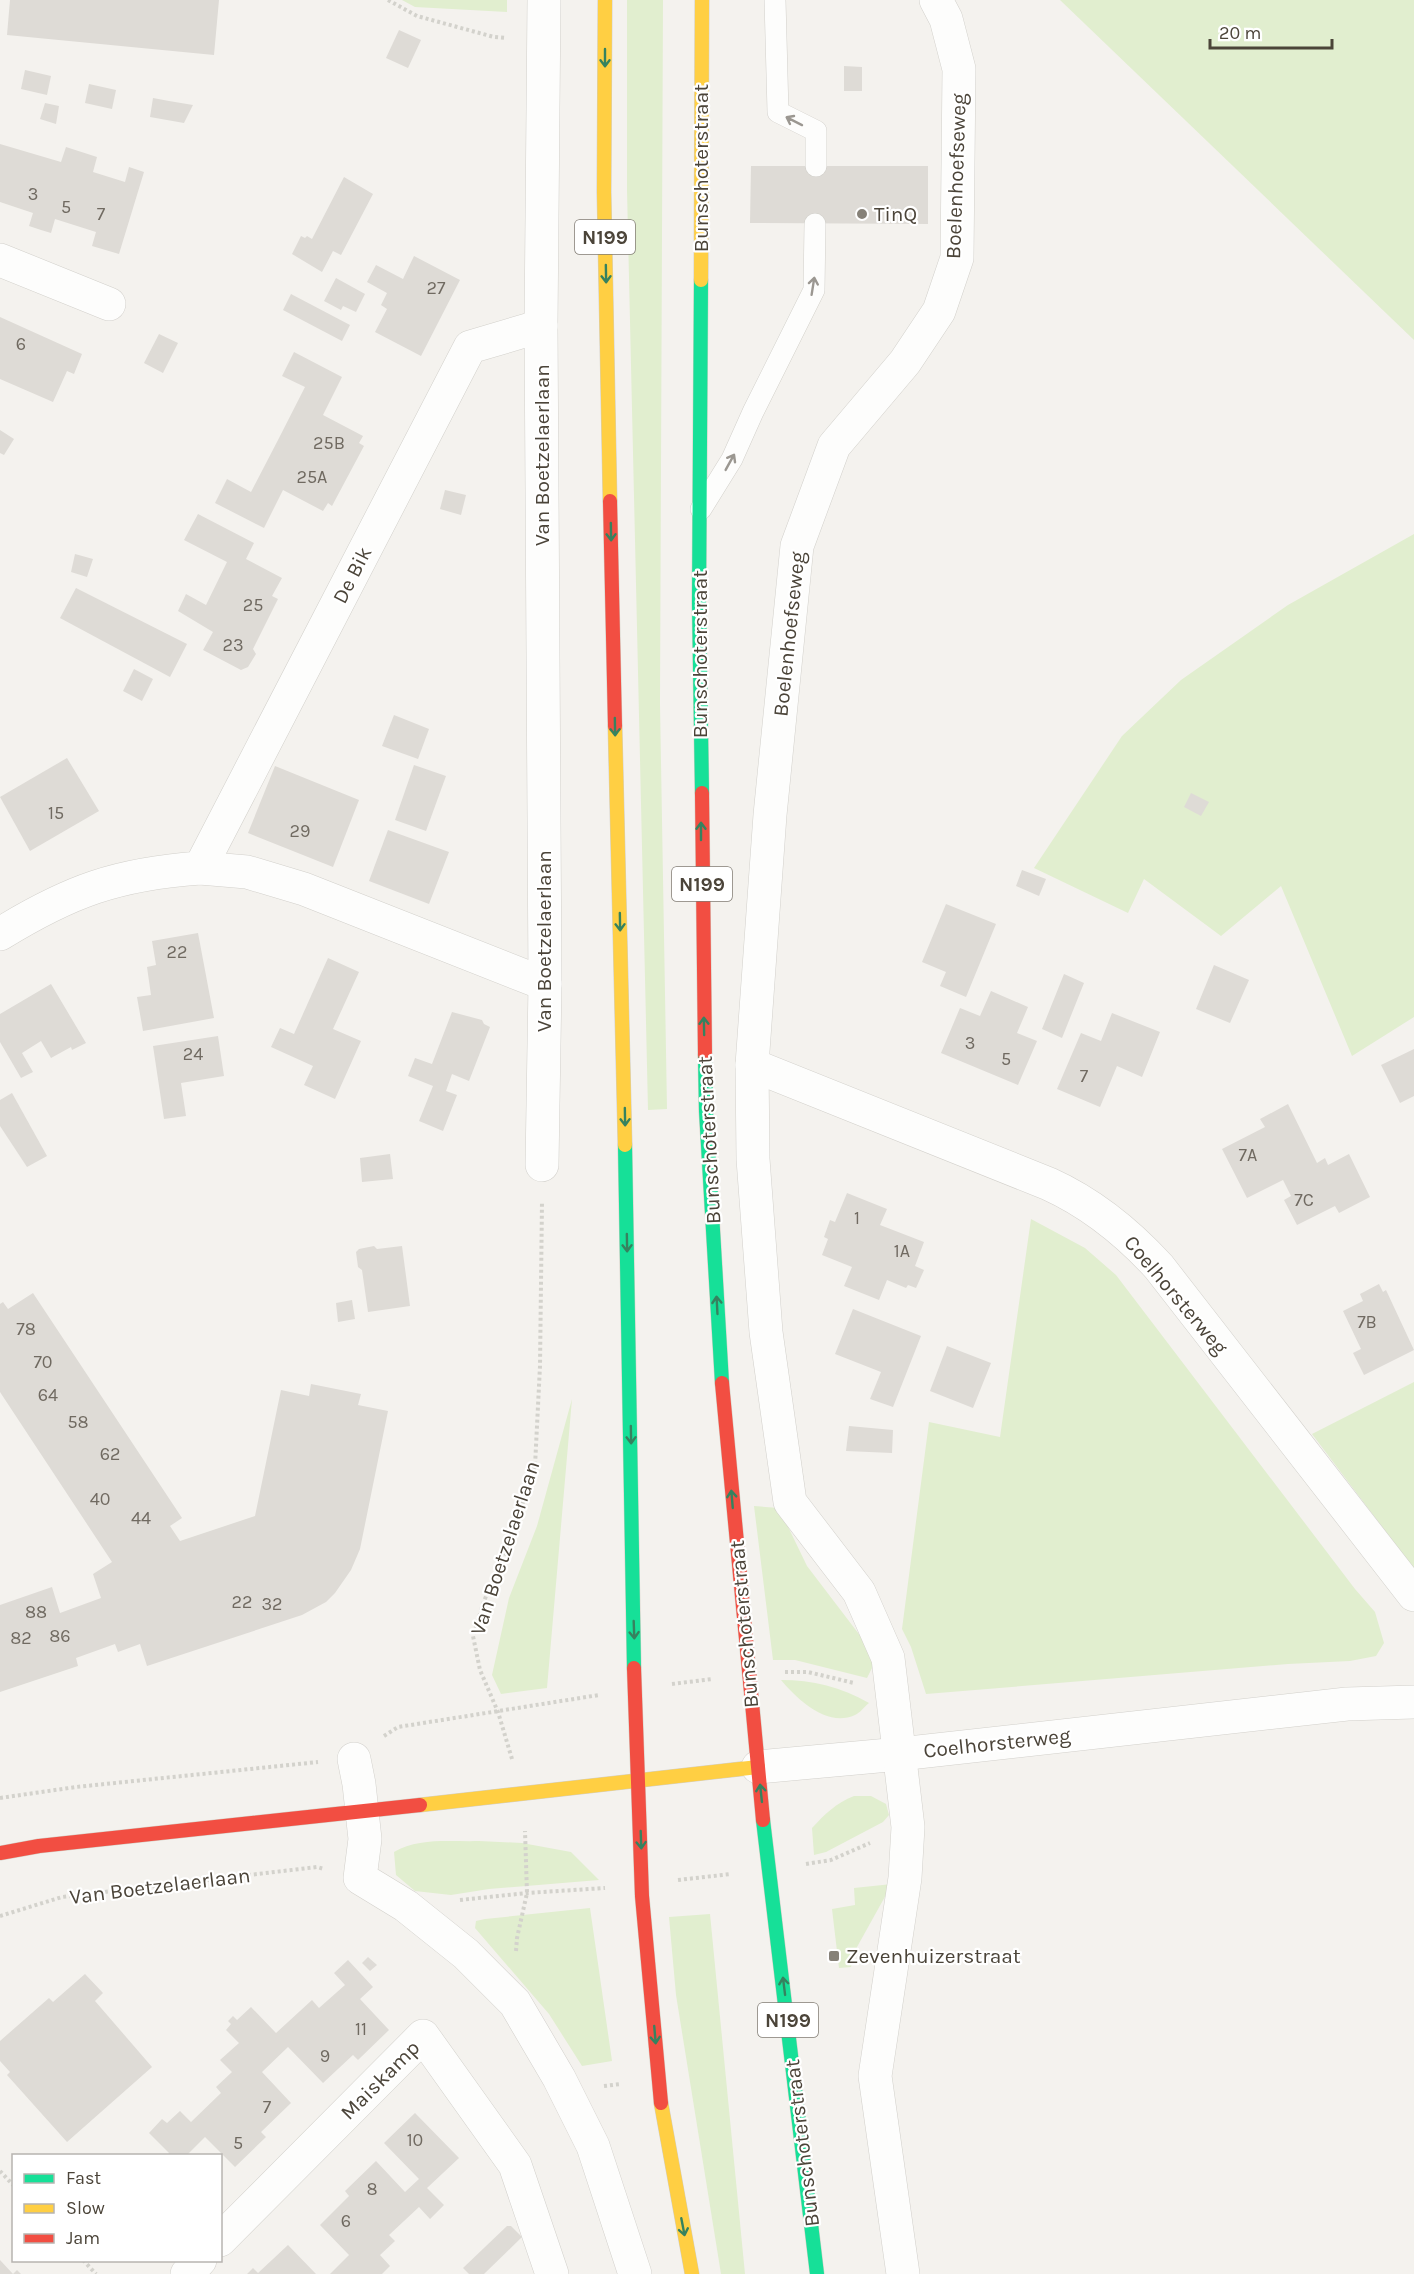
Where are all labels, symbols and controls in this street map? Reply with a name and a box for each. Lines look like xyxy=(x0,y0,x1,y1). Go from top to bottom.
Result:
scale bar xyxy=(1210,12,1332,50)
text: 20 m xyxy=(1219,22,1261,44)
one-way arrow xyxy=(599,48,611,68)
street label: Bunschoterstraat xyxy=(689,84,713,252)
street label: Boelenhoefseweg xyxy=(941,93,971,259)
one-way arrow xyxy=(786,114,804,126)
house number: 3 xyxy=(28,183,38,205)
house number: 5 xyxy=(61,196,71,218)
place label: TinQ xyxy=(874,202,917,226)
house number: 7 xyxy=(97,203,106,225)
marker: TinQ xyxy=(855,207,869,221)
road number: N199 xyxy=(575,220,635,254)
one-way arrow xyxy=(600,264,612,284)
house number: 27 xyxy=(427,277,446,299)
one-way arrow xyxy=(808,277,819,296)
house number: 6 xyxy=(16,333,26,355)
street label: Van Boetzelaerlaan xyxy=(530,364,554,546)
house number: 25B xyxy=(313,432,345,454)
one-way arrow xyxy=(724,454,736,471)
house number: 25A xyxy=(297,466,327,488)
one-way arrow xyxy=(605,522,617,542)
street label: De Bik xyxy=(328,542,377,608)
street label: Boelenhoefseweg xyxy=(768,550,810,718)
street label: Bunschoterstraat xyxy=(688,570,712,738)
house number: 25 xyxy=(243,594,263,616)
house number: 23 xyxy=(222,634,244,656)
one-way arrow xyxy=(610,717,621,737)
house number: 15 xyxy=(48,802,64,824)
house number: 29 xyxy=(290,820,310,842)
one-way arrow xyxy=(695,822,707,842)
street label: Van Boetzelaerlaan xyxy=(532,850,556,1032)
road number: N199 xyxy=(672,867,732,901)
one-way arrow xyxy=(614,912,626,932)
house number: 22 xyxy=(167,941,187,963)
one-way arrow xyxy=(699,1017,710,1037)
house number: 3 xyxy=(965,1032,975,1054)
house number: 24 xyxy=(183,1043,203,1065)
house number: 5 xyxy=(1001,1048,1011,1070)
street label: Bunschoterstraat xyxy=(693,1055,725,1225)
house number: 7 xyxy=(1080,1065,1089,1087)
one-way arrow xyxy=(619,1107,630,1127)
house number: 7A xyxy=(1239,1144,1257,1166)
house number: 7C xyxy=(1294,1189,1314,1211)
house number: 1 xyxy=(854,1207,860,1229)
street label: Coelhorsterweg xyxy=(1119,1231,1233,1359)
one-way arrow xyxy=(621,1233,633,1253)
house number: 1A xyxy=(894,1240,910,1262)
one-way arrow xyxy=(711,1295,722,1315)
house number: 7B xyxy=(1357,1311,1377,1333)
house number: 78 xyxy=(16,1318,36,1340)
house number: 70 xyxy=(33,1351,53,1373)
house number: 64 xyxy=(38,1384,58,1406)
house number: 58 xyxy=(67,1411,89,1433)
one-way arrow xyxy=(625,1425,637,1445)
house number: 62 xyxy=(100,1443,120,1465)
street label: Van Boetzelaerlaan xyxy=(465,1458,545,1638)
house number: 40 xyxy=(90,1488,110,1510)
one-way arrow xyxy=(726,1490,737,1510)
house number: 44 xyxy=(131,1507,151,1529)
street label: Bunschoterstraat xyxy=(725,1539,763,1709)
house number: 22 xyxy=(232,1591,252,1613)
house number: 32 xyxy=(261,1593,283,1615)
house number: 88 xyxy=(25,1601,47,1623)
one-way arrow xyxy=(628,1620,639,1640)
house number: 86 xyxy=(49,1625,71,1647)
house number: 82 xyxy=(10,1627,32,1649)
street label: Coelhorsterweg xyxy=(922,1723,1072,1763)
one-way arrow xyxy=(755,1783,766,1803)
one-way arrow xyxy=(635,1830,646,1850)
street label: Van Boetzelaerlaan xyxy=(68,1863,252,1909)
place label: Zevenhuizerstraat xyxy=(846,1944,1021,1968)
marker: Zevenhuizerstraat xyxy=(827,1949,841,1963)
one-way arrow xyxy=(778,1977,789,1997)
road number: N199 xyxy=(758,2003,818,2037)
house number: 11 xyxy=(355,2018,367,2040)
one-way arrow xyxy=(650,2024,661,2044)
street label: Maiskamp xyxy=(335,2035,425,2125)
house number: 9 xyxy=(320,2045,330,2067)
street label: Bunschoterstraat xyxy=(780,2058,824,2228)
house number: 7 xyxy=(263,2096,272,2118)
house number: 10 xyxy=(407,2129,423,2151)
house number: 5 xyxy=(233,2132,243,2154)
legend xyxy=(12,2154,222,2262)
text: Fast xyxy=(66,2167,101,2189)
house number: 8 xyxy=(366,2178,378,2200)
text: Slow xyxy=(66,2197,105,2219)
house number: 6 xyxy=(341,2210,351,2232)
one-way arrow xyxy=(678,2217,689,2237)
text: Jam xyxy=(66,2227,100,2249)

